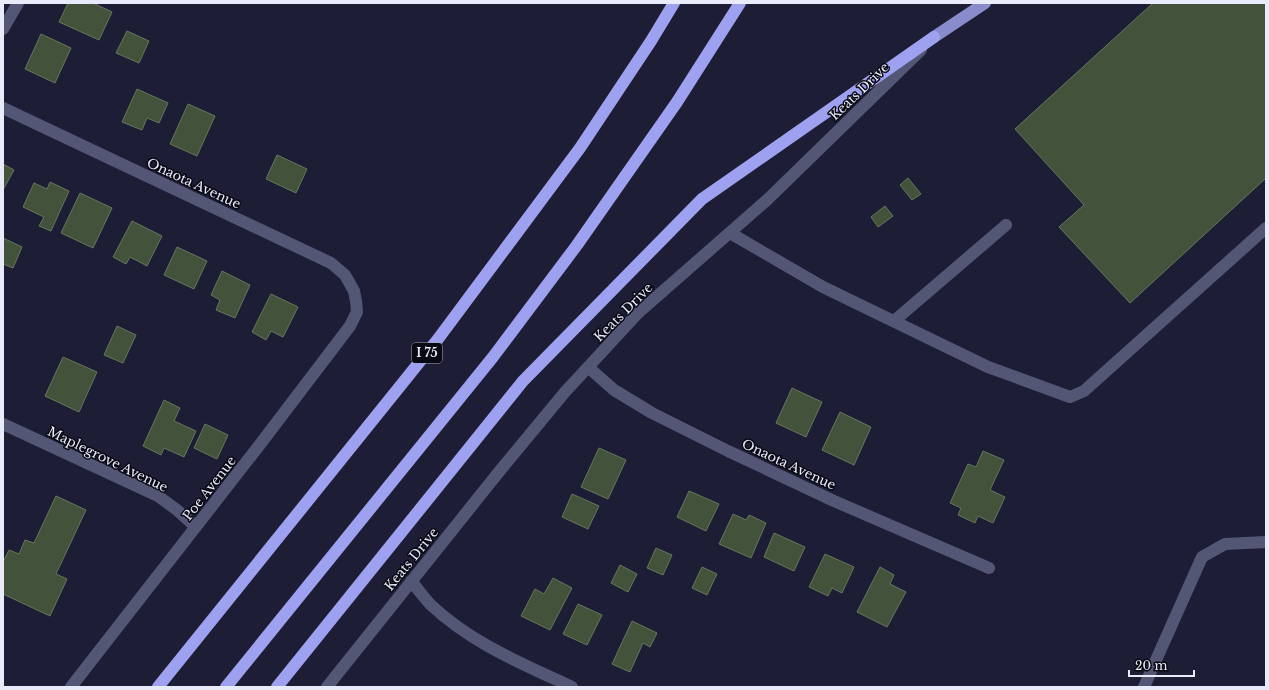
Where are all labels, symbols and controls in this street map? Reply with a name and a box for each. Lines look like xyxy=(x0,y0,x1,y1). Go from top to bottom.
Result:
street label: Keats Drive xyxy=(826,59,893,124)
street label: Onaota Avenue xyxy=(144,154,243,213)
street label: Keats Drive xyxy=(590,279,656,345)
road number: I 75 xyxy=(412,343,442,363)
street label: Maplegrove Avenue xyxy=(45,423,171,496)
street label: Onaota Avenue xyxy=(739,435,838,494)
street label: Poe Avenue xyxy=(179,453,240,524)
street label: Keats Drive xyxy=(381,524,442,594)
scale bar xyxy=(1129,652,1194,678)
text: 20 m xyxy=(1135,658,1167,673)

